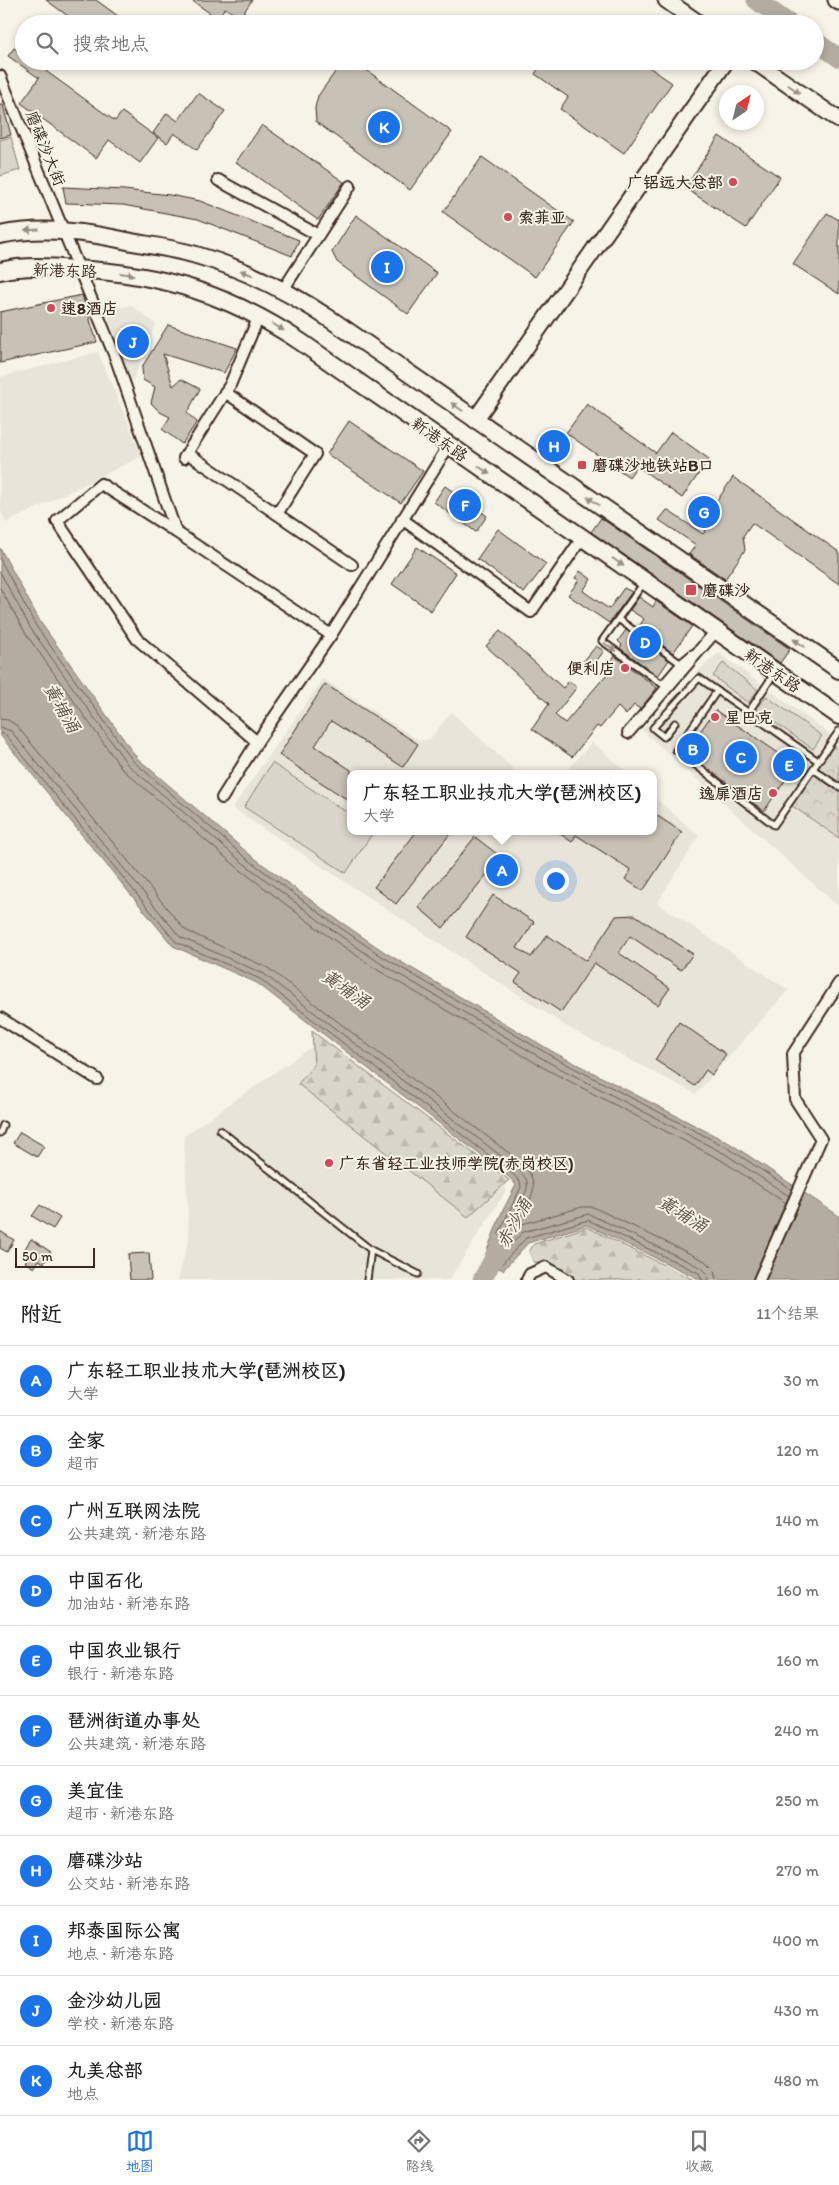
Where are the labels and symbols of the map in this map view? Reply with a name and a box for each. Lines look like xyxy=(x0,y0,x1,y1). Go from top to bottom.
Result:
one-way arrow xyxy=(787,84,801,94)
north arrow xyxy=(719,85,764,130)
street label: 磨碟沙大街 xyxy=(22,108,69,189)
pin: K xyxy=(368,108,400,146)
place label: 广铝远大总部 xyxy=(627,173,723,192)
marker: 广铝远大总部 xyxy=(727,176,739,188)
place label: 索菲亚 xyxy=(518,208,566,227)
marker: 索菲亚 xyxy=(502,211,514,223)
one-way arrow xyxy=(23,227,39,235)
pin: I xyxy=(371,248,403,286)
street label: 新港东路 xyxy=(33,260,97,281)
one-way arrow xyxy=(239,269,254,277)
one-way arrow xyxy=(119,270,135,278)
place label: 速8酒店 xyxy=(61,299,118,318)
marker: 速8酒店 xyxy=(45,302,57,314)
pin: J xyxy=(117,323,149,361)
one-way arrow xyxy=(272,323,285,332)
one-way arrow xyxy=(451,402,464,412)
street label: 新港东路 xyxy=(408,413,471,466)
pin: H xyxy=(538,427,570,465)
place label: 磨碟沙地铁站B口 xyxy=(592,456,714,475)
marker: 磨碟沙地铁站B口 xyxy=(576,459,588,471)
one-way arrow xyxy=(477,465,491,475)
pin: F xyxy=(449,486,481,524)
pin: G xyxy=(688,493,720,531)
one-way arrow xyxy=(586,496,600,506)
one-way arrow xyxy=(611,557,624,567)
place label: 磨碟沙 xyxy=(702,581,750,600)
marker: 磨碟沙 xyxy=(684,583,698,597)
pin: D xyxy=(629,623,661,661)
one-way arrow xyxy=(792,638,805,648)
one-way arrow xyxy=(604,642,617,652)
street label: 新港东路 xyxy=(741,644,804,697)
place label: 便利店 xyxy=(567,659,615,678)
marker: 便利店 xyxy=(619,662,631,674)
water label: 黄埔涌 xyxy=(39,679,86,738)
place label: 星巴克 xyxy=(725,708,773,727)
marker: 星巴克 xyxy=(709,711,721,723)
pin: B xyxy=(677,730,709,768)
pin: C xyxy=(725,738,757,776)
pin: E xyxy=(773,746,805,784)
place label: 逸扉酒店 xyxy=(699,784,763,803)
marker: 逸扉酒店 xyxy=(767,787,779,799)
pin: A xyxy=(486,851,518,889)
your location xyxy=(543,868,569,894)
water label: 黄埔涌 xyxy=(318,965,375,1014)
place label: 广东省轻工业技师学院(赤岗校区) xyxy=(339,1154,573,1174)
marker: 广东省轻工业技师学院(赤岗校区) xyxy=(323,1157,335,1169)
water label: 黄埔涌 xyxy=(654,1191,713,1238)
water label: 赤沙涌 xyxy=(491,1193,537,1252)
scale bar xyxy=(15,1245,95,1268)

